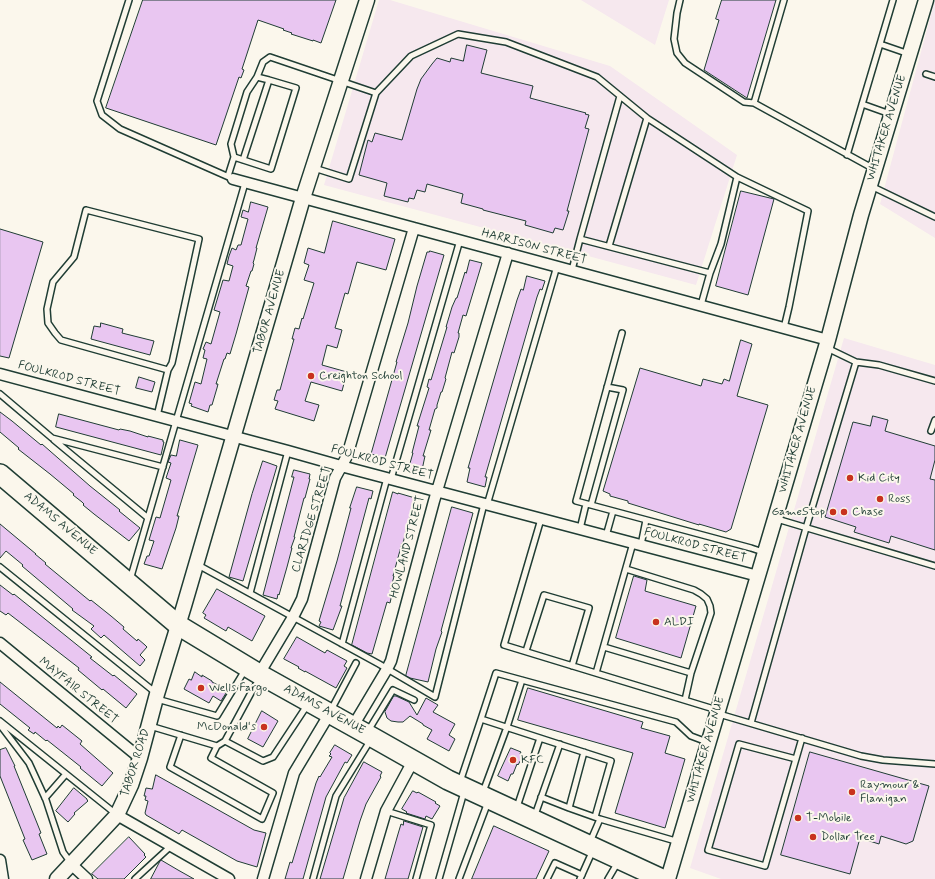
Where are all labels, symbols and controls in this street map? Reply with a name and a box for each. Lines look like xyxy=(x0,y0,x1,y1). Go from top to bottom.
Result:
street label: WHITAKER AVENUE xyxy=(864,73,910,183)
street label: HARRISON STREET xyxy=(480,226,588,268)
street label: TABOR AVENUE xyxy=(251,268,289,356)
street label: FOULKROD STREET xyxy=(16,358,122,400)
place label: Creighton School xyxy=(319,369,402,383)
marker: Creighton School xyxy=(306,371,316,381)
street label: WHITAKER AVENUE xyxy=(776,385,820,495)
street label: FOULKROD STREET xyxy=(329,442,435,484)
street label: CLARIDGE STREET xyxy=(289,466,335,574)
place label: Kid City xyxy=(858,471,900,485)
marker: Kid City xyxy=(845,473,855,483)
street label: ADAMS AVENUE xyxy=(21,489,99,559)
place label: Ross xyxy=(888,492,910,506)
street label: HOWLAND STREET xyxy=(387,494,429,600)
marker: Ross xyxy=(875,494,885,504)
place label: GameStop xyxy=(771,505,825,519)
place label: Chase xyxy=(852,505,883,519)
marker: GameStop xyxy=(828,507,838,517)
marker: Chase xyxy=(839,507,849,517)
street label: FOULKROD STREET xyxy=(642,525,748,567)
place label: ALDI xyxy=(664,615,694,629)
marker: ALDI xyxy=(651,617,661,627)
street label: MAYFAIR STREET xyxy=(35,655,121,727)
place label: Wells Fargo xyxy=(209,681,267,695)
street label: ADAMS AVENUE xyxy=(281,682,367,738)
marker: Wells Fargo xyxy=(196,683,206,693)
street label: WHITAKER AVENUE xyxy=(684,695,728,805)
place label: McDonald's xyxy=(197,720,256,734)
marker: McDonald's xyxy=(259,722,269,732)
street label: TABOR ROAD xyxy=(118,727,154,799)
place label: KFC xyxy=(521,753,544,767)
marker: KFC xyxy=(508,755,518,765)
place label: Raymour & Flanigan xyxy=(860,778,919,806)
marker: Raymour & Flanigan xyxy=(847,787,857,797)
place label: T-Mobile xyxy=(806,811,852,825)
marker: T-Mobile xyxy=(793,813,803,823)
place label: Dollar Tree xyxy=(821,830,875,844)
marker: Dollar Tree xyxy=(808,832,818,842)

